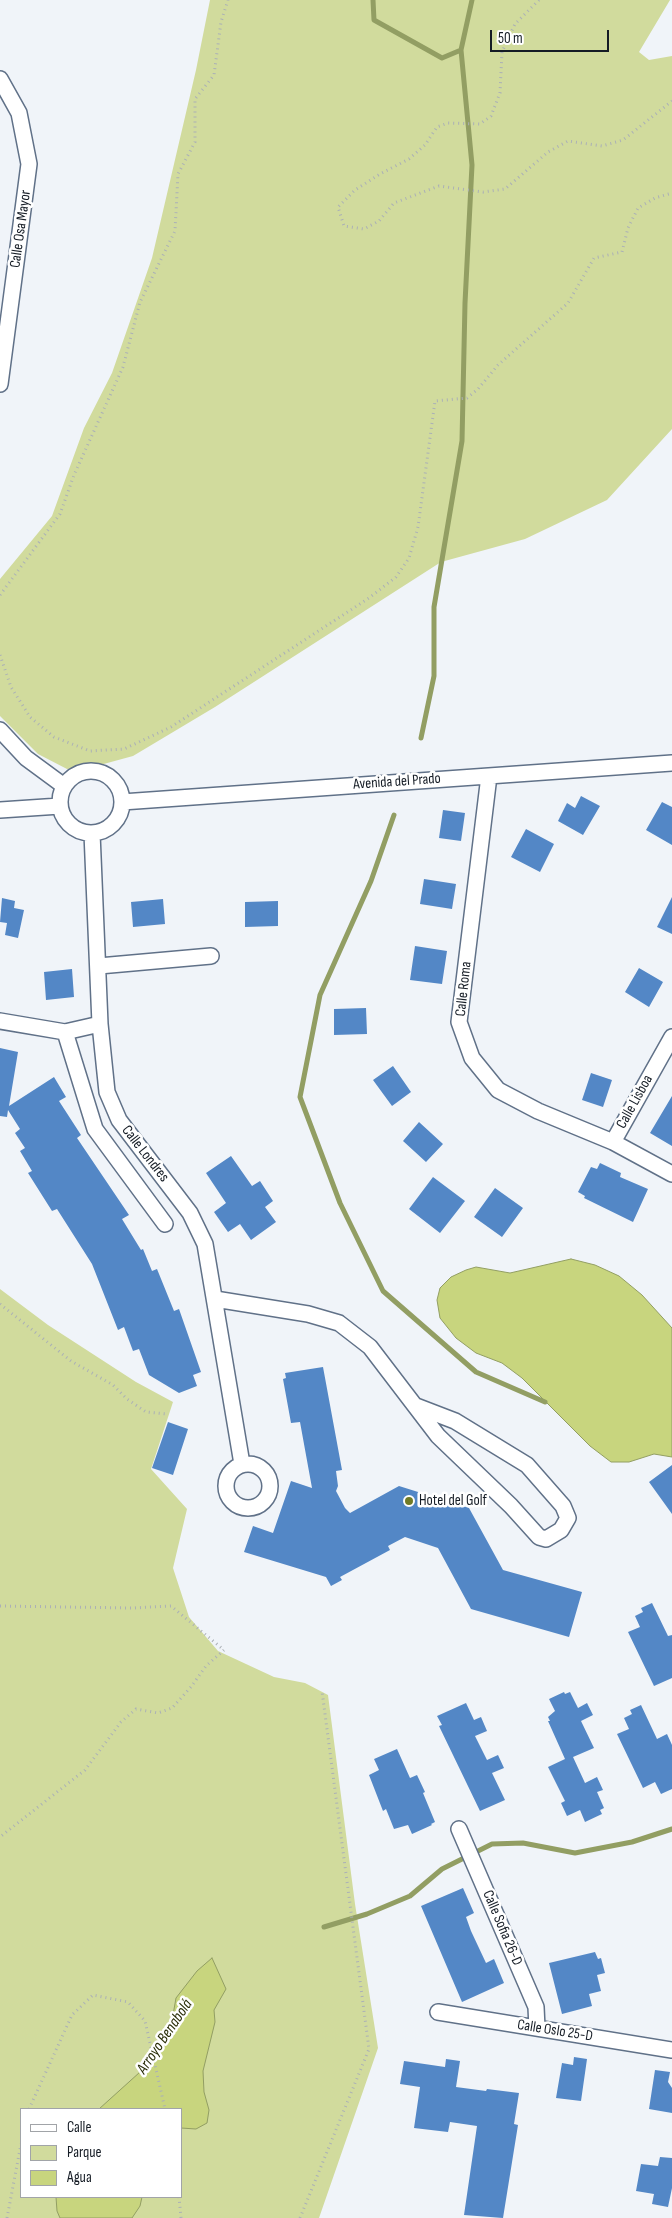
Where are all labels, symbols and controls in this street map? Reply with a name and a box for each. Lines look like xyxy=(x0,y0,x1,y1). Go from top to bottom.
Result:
scale bar xyxy=(492,20,611,52)
text: 50 m xyxy=(498,29,523,48)
street label: Calle Osa Mayor xyxy=(7,189,35,269)
street label: Avenida del Prado xyxy=(353,770,441,794)
street label: Calle Roma xyxy=(452,961,476,1017)
street label: Calle Lisboa xyxy=(613,1072,657,1132)
street label: Calle Londres xyxy=(117,1122,173,1186)
place label: Hotel del Golf xyxy=(419,1492,487,1510)
marker: Hotel del Golf xyxy=(403,1495,415,1507)
street label: Calle Sofia 26-D xyxy=(478,1888,526,1968)
water label: Arroyo Benabolá xyxy=(133,1996,197,2078)
street label: Calle Oslo 25-D xyxy=(516,2016,594,2046)
legend xyxy=(20,2108,182,2198)
text: Calle xyxy=(67,2118,91,2137)
text: Parque xyxy=(67,2143,102,2162)
text: Agua xyxy=(67,2168,92,2187)

